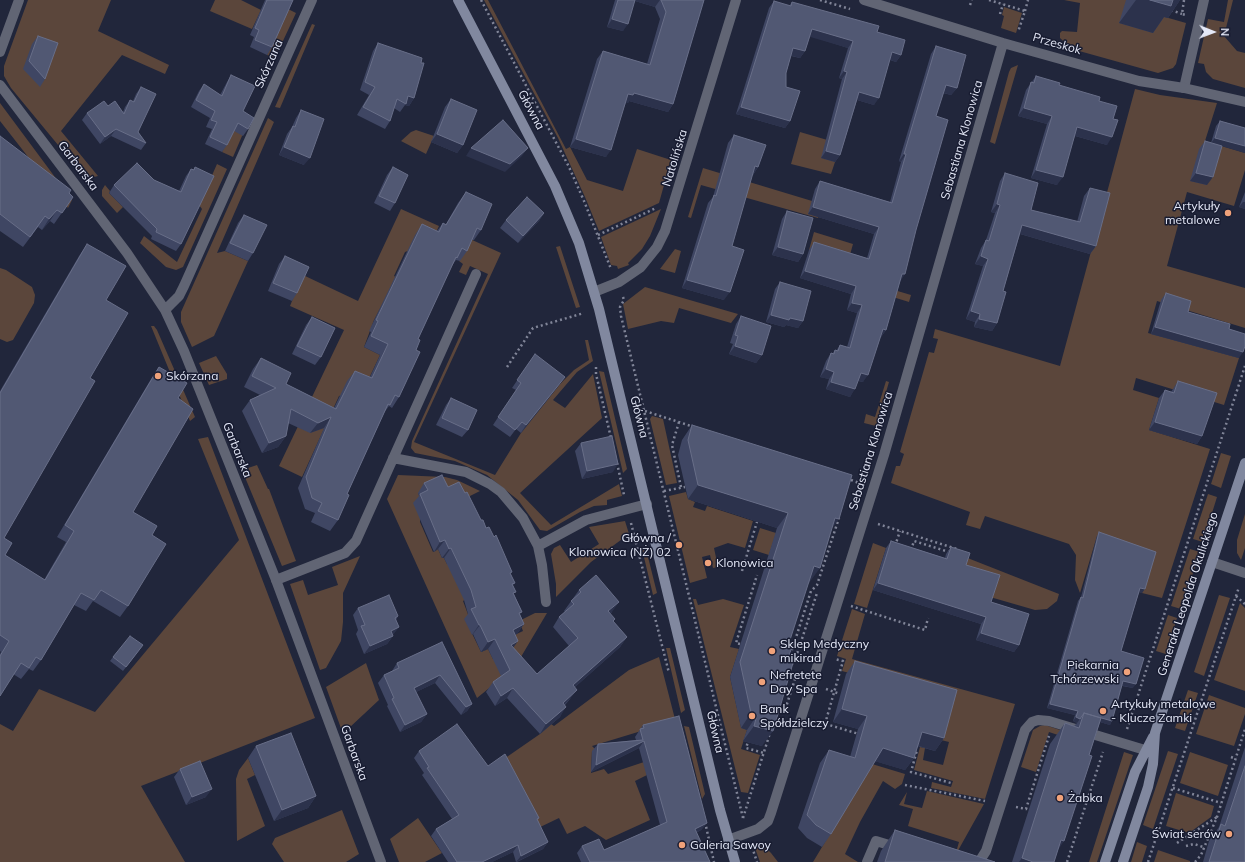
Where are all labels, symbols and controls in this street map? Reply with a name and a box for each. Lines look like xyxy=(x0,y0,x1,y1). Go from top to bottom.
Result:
north arrow xyxy=(1193,12,1233,52)
text: N xyxy=(1218,28,1232,36)
street label: Przeskok xyxy=(1031,30,1083,58)
street label: Skórzana xyxy=(252,37,286,91)
street label: Sebastiana Klonowica xyxy=(938,79,986,201)
street label: Główna xyxy=(515,88,547,132)
street label: Natolińska xyxy=(659,128,691,188)
street label: Garbarska xyxy=(55,138,101,194)
place label: Artykuły metalowe xyxy=(1165,199,1220,227)
marker: Artykuły metalowe xyxy=(1223,208,1233,218)
place label: Skórzana xyxy=(166,369,218,383)
marker: Skórzana xyxy=(153,371,163,381)
street label: Sebastiana Klonowica xyxy=(846,390,896,512)
street label: Główna xyxy=(627,394,651,440)
street label: Garbarska xyxy=(219,420,255,480)
street label: Generała Leopolda Okulickiego xyxy=(1155,510,1221,678)
place label: Główna / Klonowica (NŻ) 02 xyxy=(569,531,671,559)
marker: Główna / Klonowica (NŻ) 02 xyxy=(674,540,684,550)
place label: Klonowica xyxy=(716,556,773,570)
marker: Klonowica xyxy=(703,558,713,568)
place label: Sklep Medyczny mikirad xyxy=(780,637,869,665)
marker: Sklep Medyczny mikirad xyxy=(767,646,777,656)
place label: Piekarnia Tchórzewski xyxy=(1051,658,1119,686)
marker: Piekarnia Tchórzewski xyxy=(1122,667,1132,677)
place label: Nefretete Day Spa xyxy=(770,668,822,696)
marker: Nefretete Day Spa xyxy=(757,677,767,687)
place label: Artykuły metalowe - Klucze Zamki xyxy=(1111,697,1216,725)
place label: Bank Spółdzielczy xyxy=(760,702,829,730)
marker: Artykuły metalowe - Klucze Zamki xyxy=(1098,706,1108,716)
street label: Główna xyxy=(703,709,727,755)
marker: Bank Spółdzielczy xyxy=(747,711,757,721)
street label: Garbarska xyxy=(337,723,371,783)
place label: Żabka xyxy=(1068,791,1103,805)
marker: Żabka xyxy=(1055,793,1065,803)
place label: Świat serów xyxy=(1152,827,1221,841)
marker: Świat serów xyxy=(1224,829,1234,839)
place label: Galeria Sawoy xyxy=(690,838,771,852)
marker: Galeria Sawoy xyxy=(677,840,687,850)

